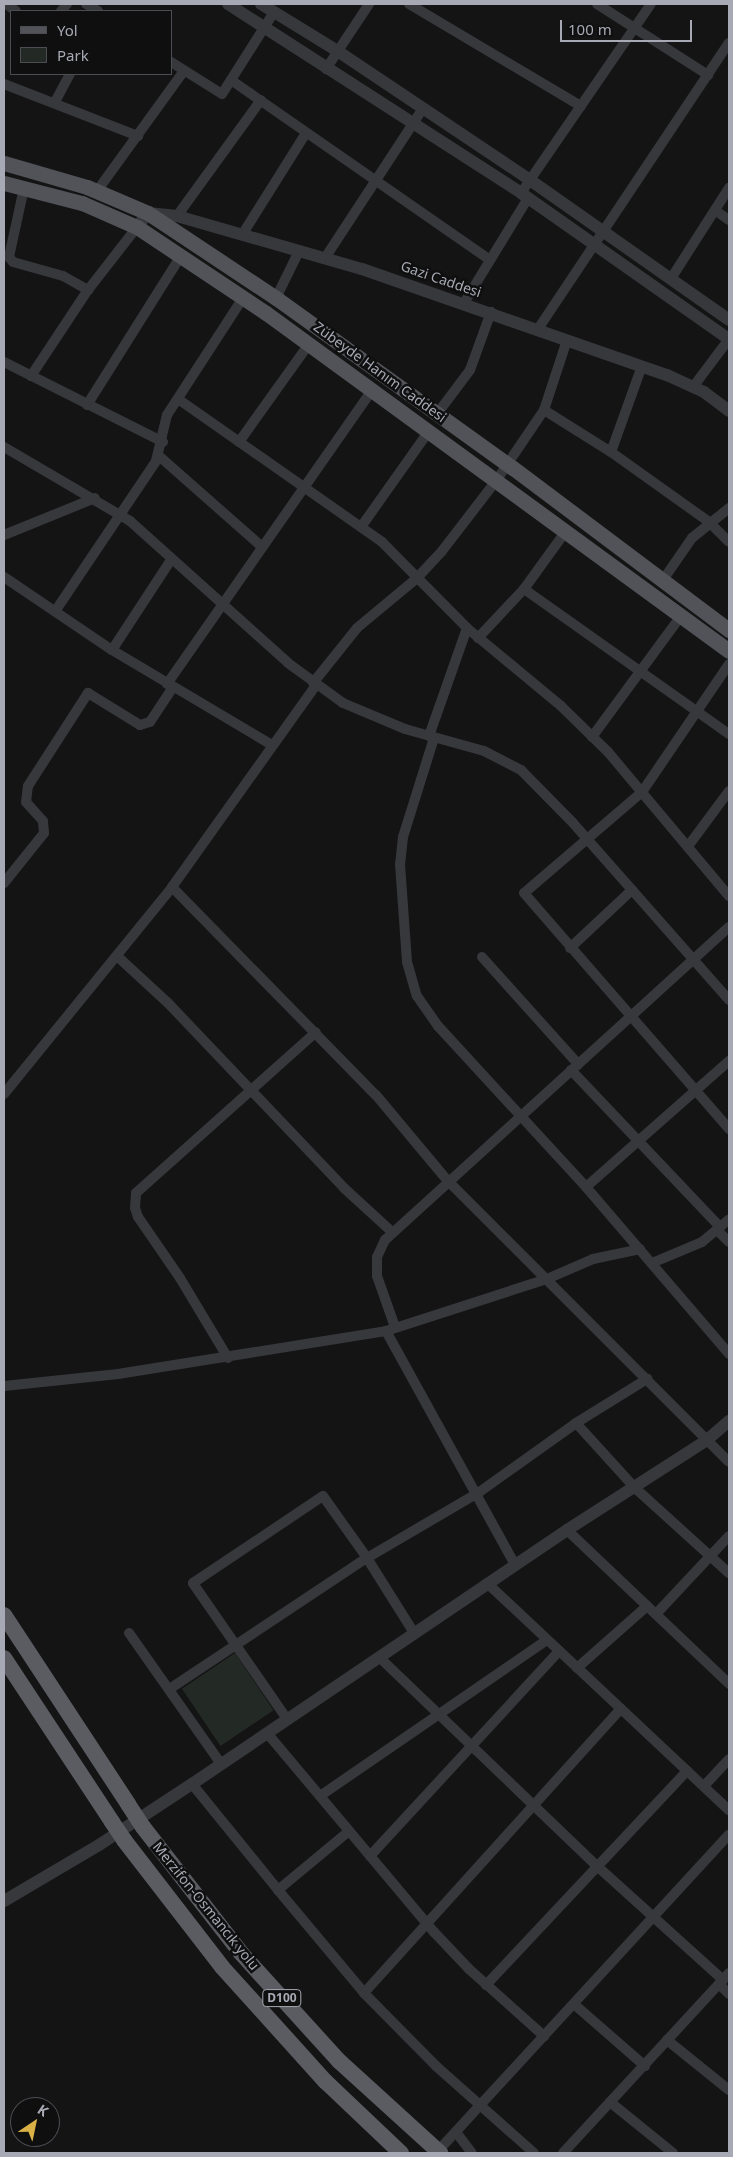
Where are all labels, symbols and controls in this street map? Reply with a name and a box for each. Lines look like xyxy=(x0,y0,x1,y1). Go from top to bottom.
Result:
legend xyxy=(10,10,172,75)
scale bar xyxy=(563,10,696,42)
text: 100 m xyxy=(568,19,612,39)
text: Yol xyxy=(57,20,78,40)
text: Park xyxy=(57,45,89,65)
street label: Gazi Caddesi xyxy=(399,257,483,301)
street label: Zübeyde Hanım Caddesi xyxy=(311,318,449,426)
street label: Merzifon-Osmancık yolu xyxy=(149,1839,263,1973)
road number: D100 xyxy=(262,1989,302,2008)
north arrow xyxy=(10,2097,60,2147)
text: K xyxy=(34,2099,52,2120)

